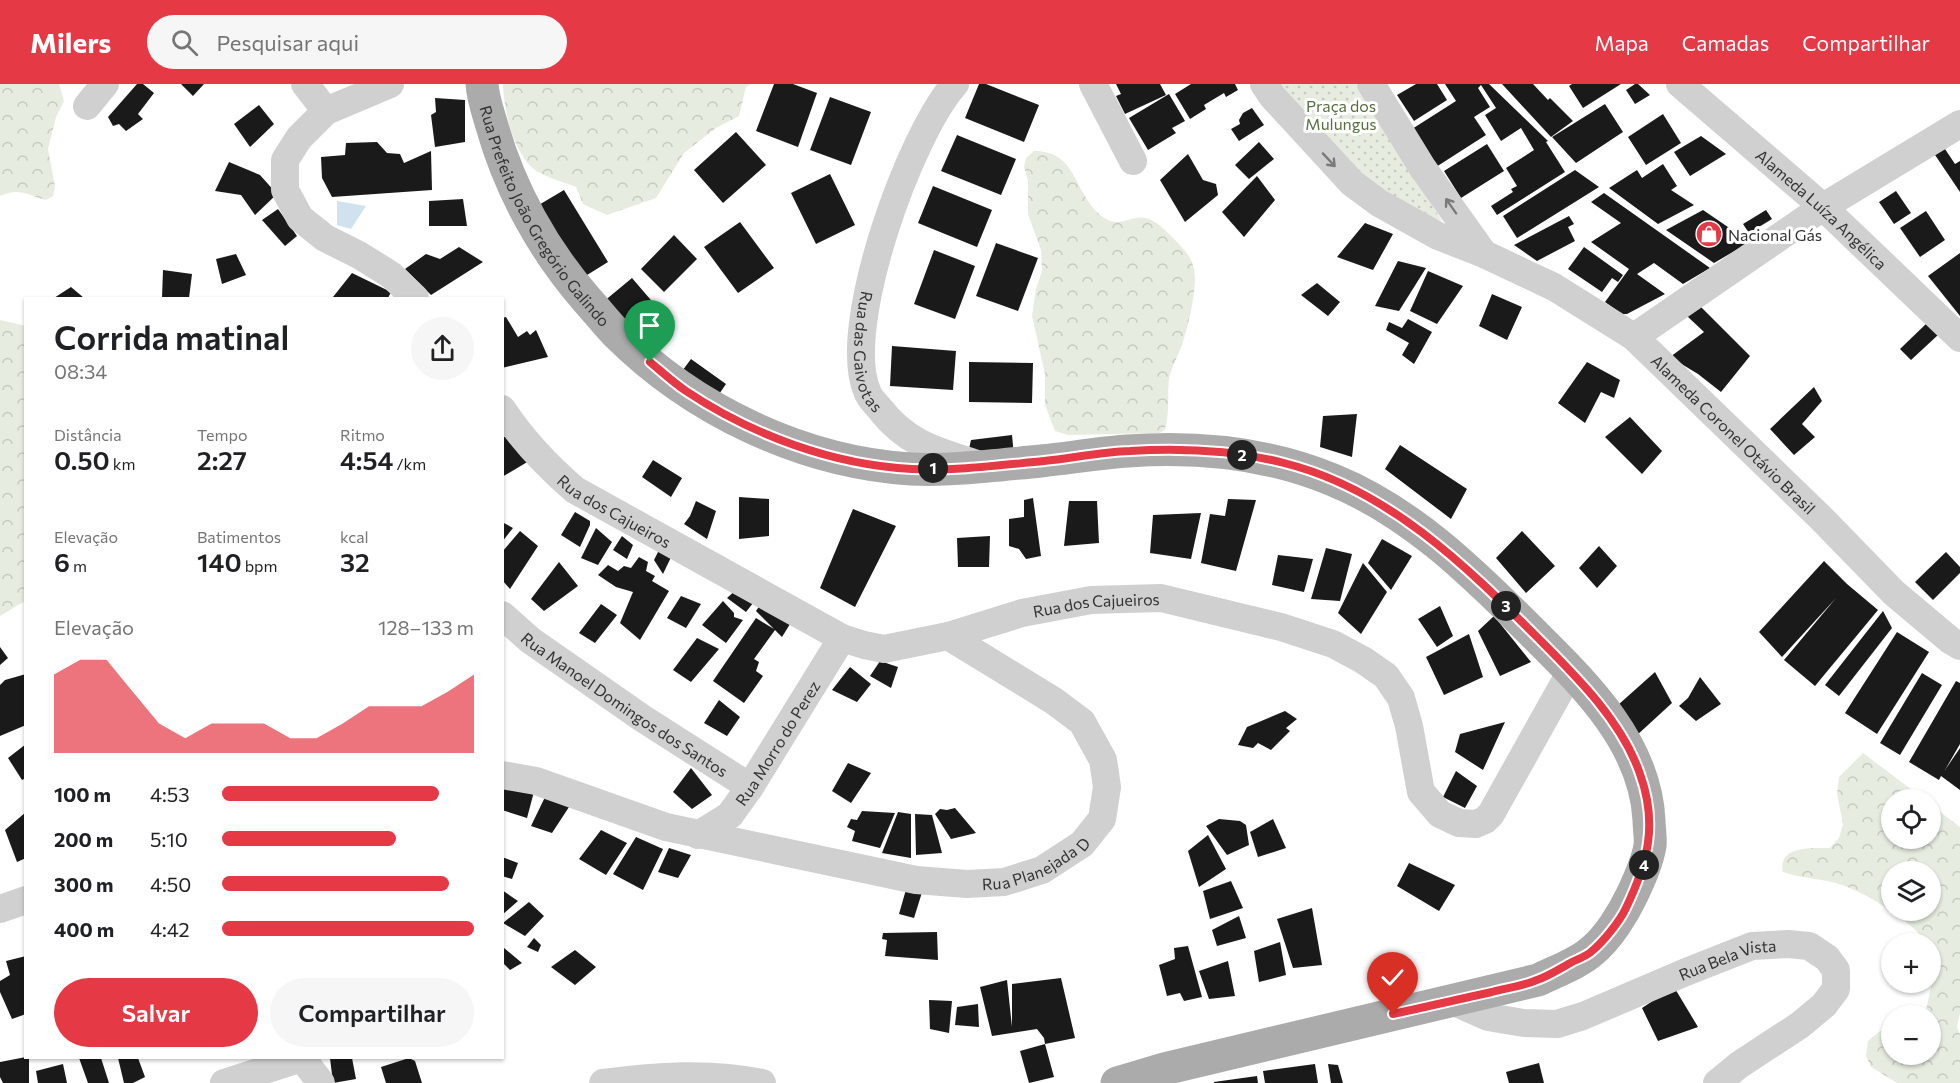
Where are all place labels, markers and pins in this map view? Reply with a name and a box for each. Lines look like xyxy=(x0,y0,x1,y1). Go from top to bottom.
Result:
shop icon: Nacional Gás xyxy=(1694,219,1724,249)
place label: Nacional Gás xyxy=(1728,225,1822,244)
pin xyxy=(624,300,675,362)
pin: 2 xyxy=(1227,440,1257,470)
pin: 1 xyxy=(918,453,948,483)
pin: 3 xyxy=(1491,591,1521,621)
pin: 4 xyxy=(1629,850,1659,880)
pin xyxy=(1367,952,1418,1014)

